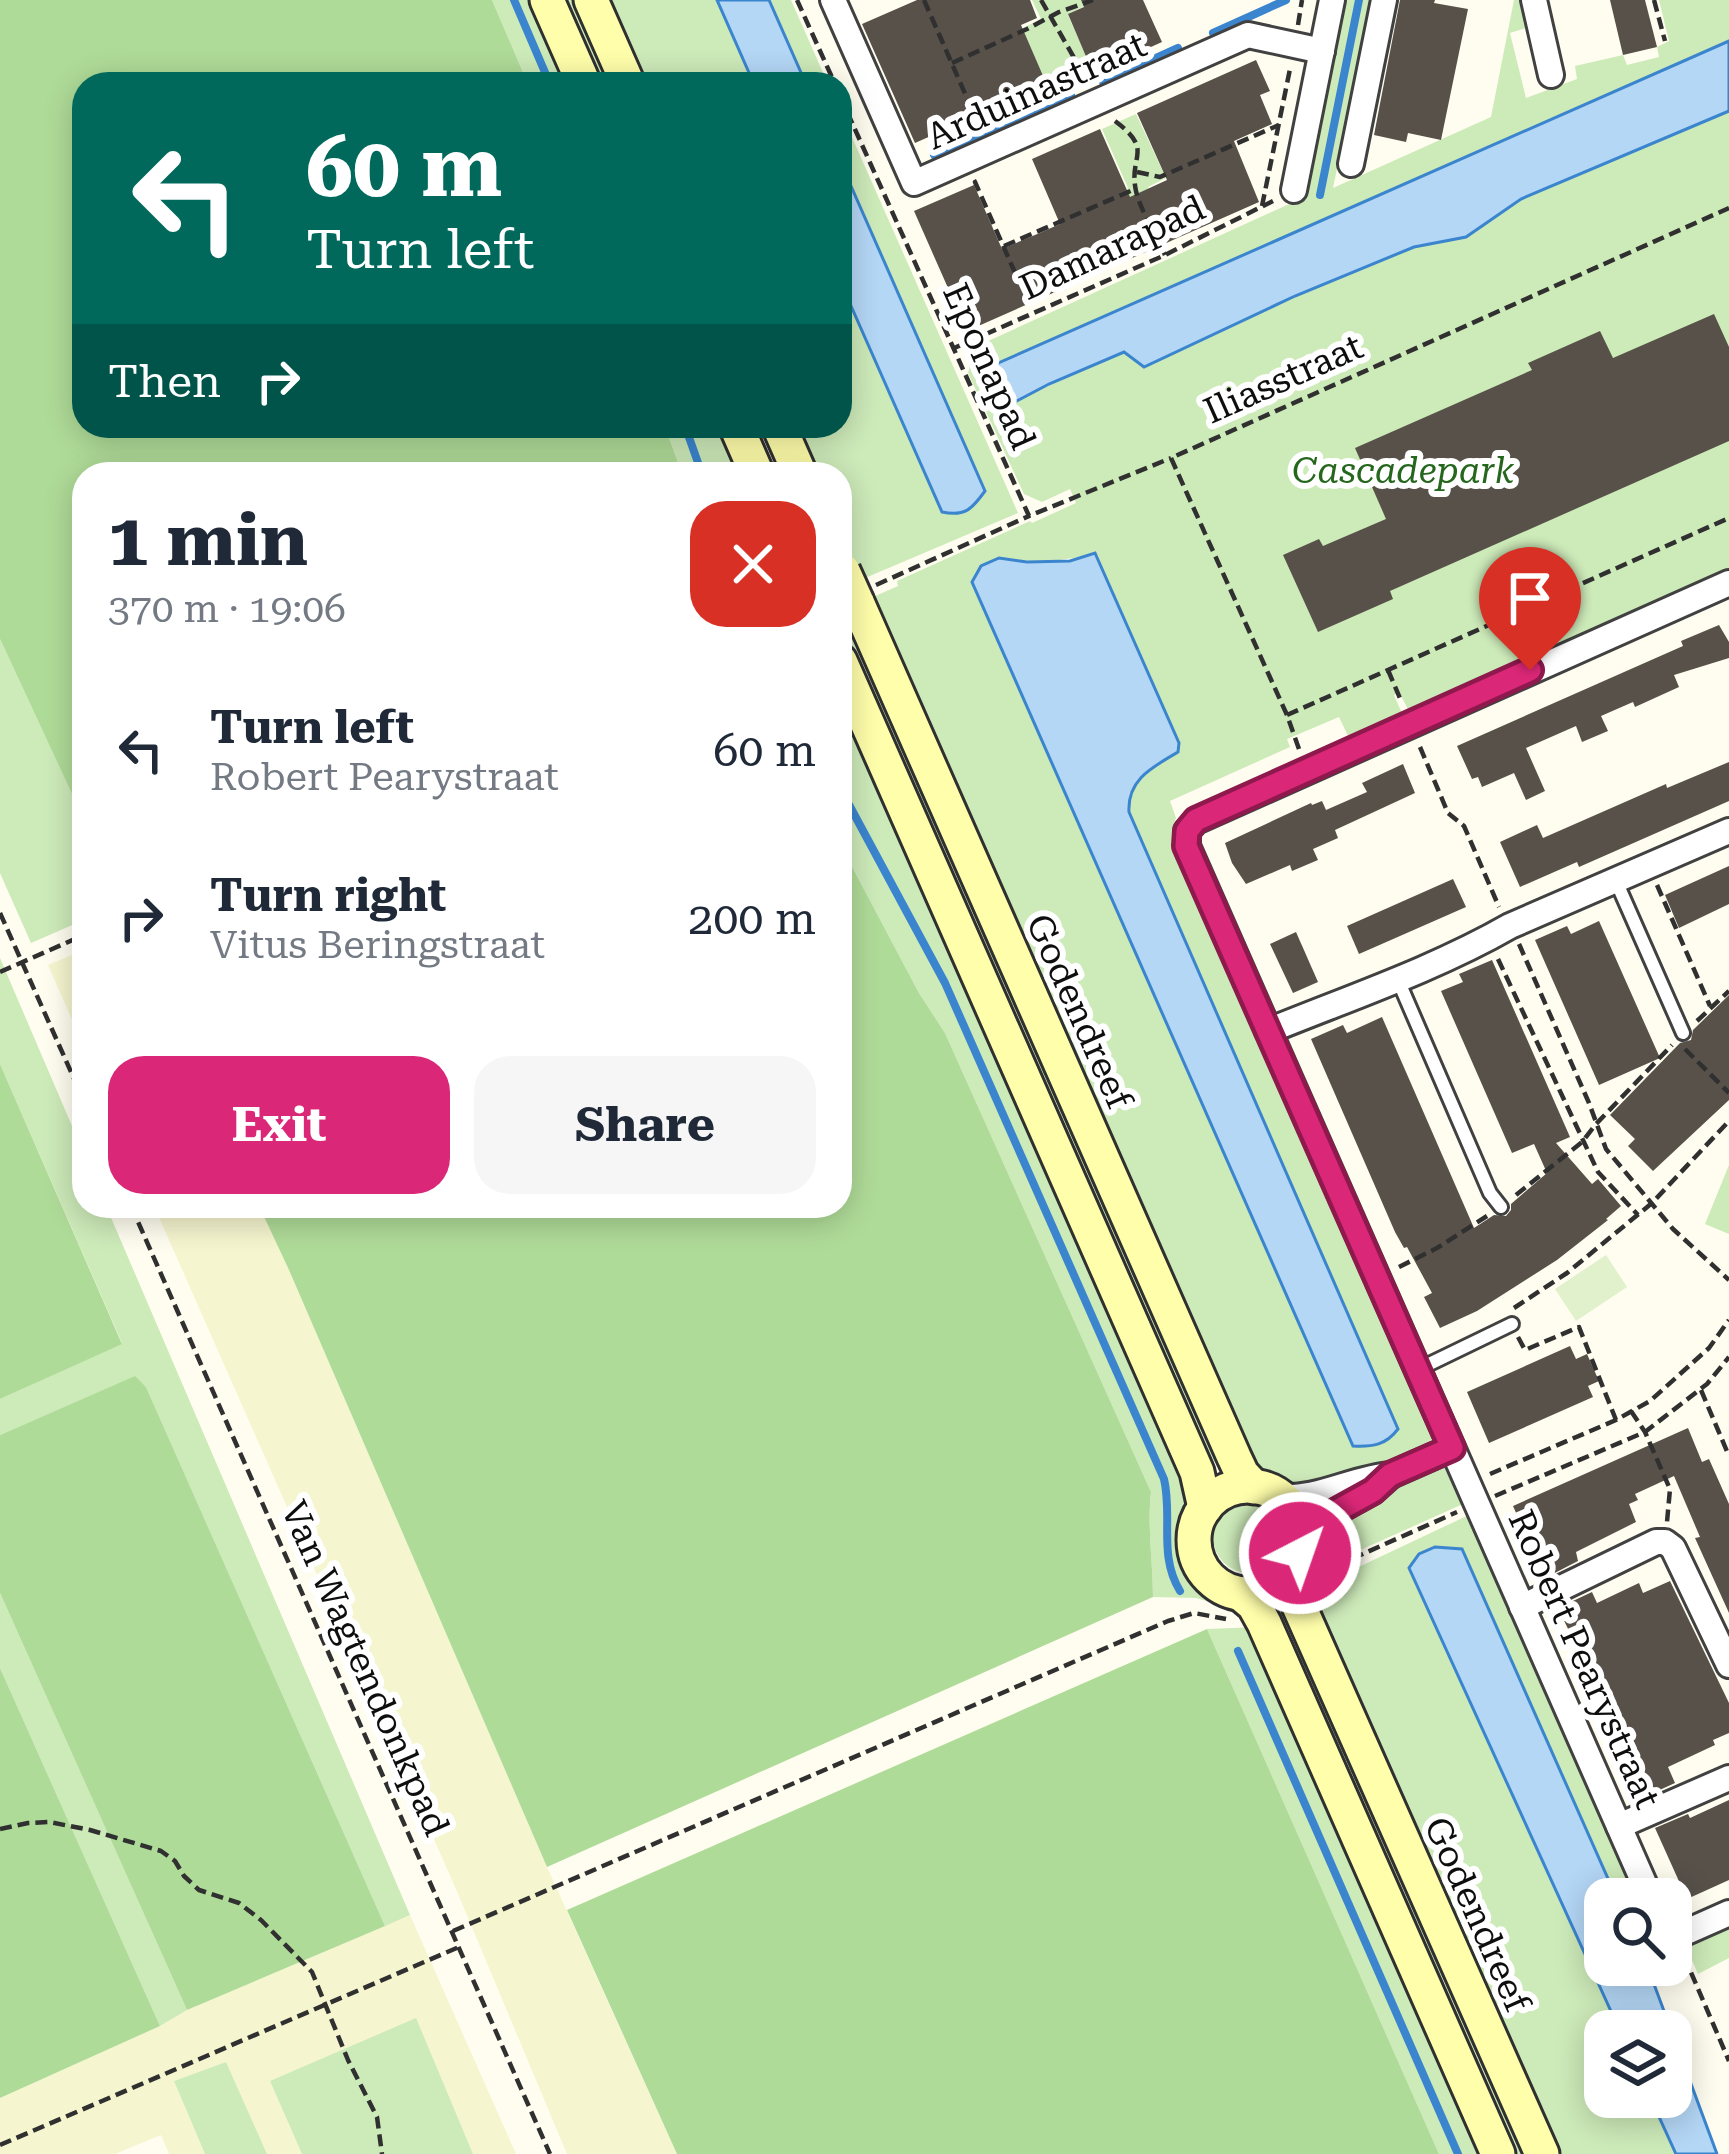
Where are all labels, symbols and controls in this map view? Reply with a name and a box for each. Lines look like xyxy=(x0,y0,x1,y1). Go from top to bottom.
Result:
street label: Arduinastraat xyxy=(920,24,1153,158)
text: 60 m xyxy=(306,118,502,216)
icon: left xyxy=(108,120,264,276)
street label: Damarapad xyxy=(1013,187,1211,309)
text: Turn left xyxy=(306,218,534,281)
street label: Eponapad xyxy=(934,277,1044,456)
street label: Iliasstraat xyxy=(1198,325,1369,433)
icon: right xyxy=(245,348,311,414)
text: Then xyxy=(108,355,221,408)
park label: Cascadepark xyxy=(1292,450,1515,492)
text: 1 min xyxy=(108,498,308,583)
button: close xyxy=(690,501,816,627)
pin xyxy=(1479,547,1581,670)
icon: arrive xyxy=(1497,565,1563,631)
text: 370 m · 19:06 xyxy=(108,586,346,632)
text: Turn left xyxy=(210,701,414,754)
icon: left xyxy=(108,717,174,783)
text: 60 m xyxy=(713,724,816,777)
text: Robert Pearystraat xyxy=(210,754,559,800)
text: Turn right xyxy=(210,869,446,922)
icon: right xyxy=(108,885,174,951)
text: 200 m xyxy=(688,892,816,945)
street label: Godendreef xyxy=(1018,908,1141,1116)
text: Vitus Beringstraat xyxy=(210,922,545,968)
button: Exit xyxy=(108,1056,450,1194)
button: Share xyxy=(474,1056,816,1194)
position arrow xyxy=(1237,1490,1363,1616)
street label: Van Wagtendonkpad xyxy=(272,1495,458,1842)
street label: Robert Pearystraat xyxy=(1499,1504,1669,1815)
street label: Godendreef xyxy=(1416,1811,1539,2019)
map controls xyxy=(1584,1878,1692,2118)
button: search xyxy=(1584,1878,1692,1986)
button: layers xyxy=(1584,2010,1692,2118)

